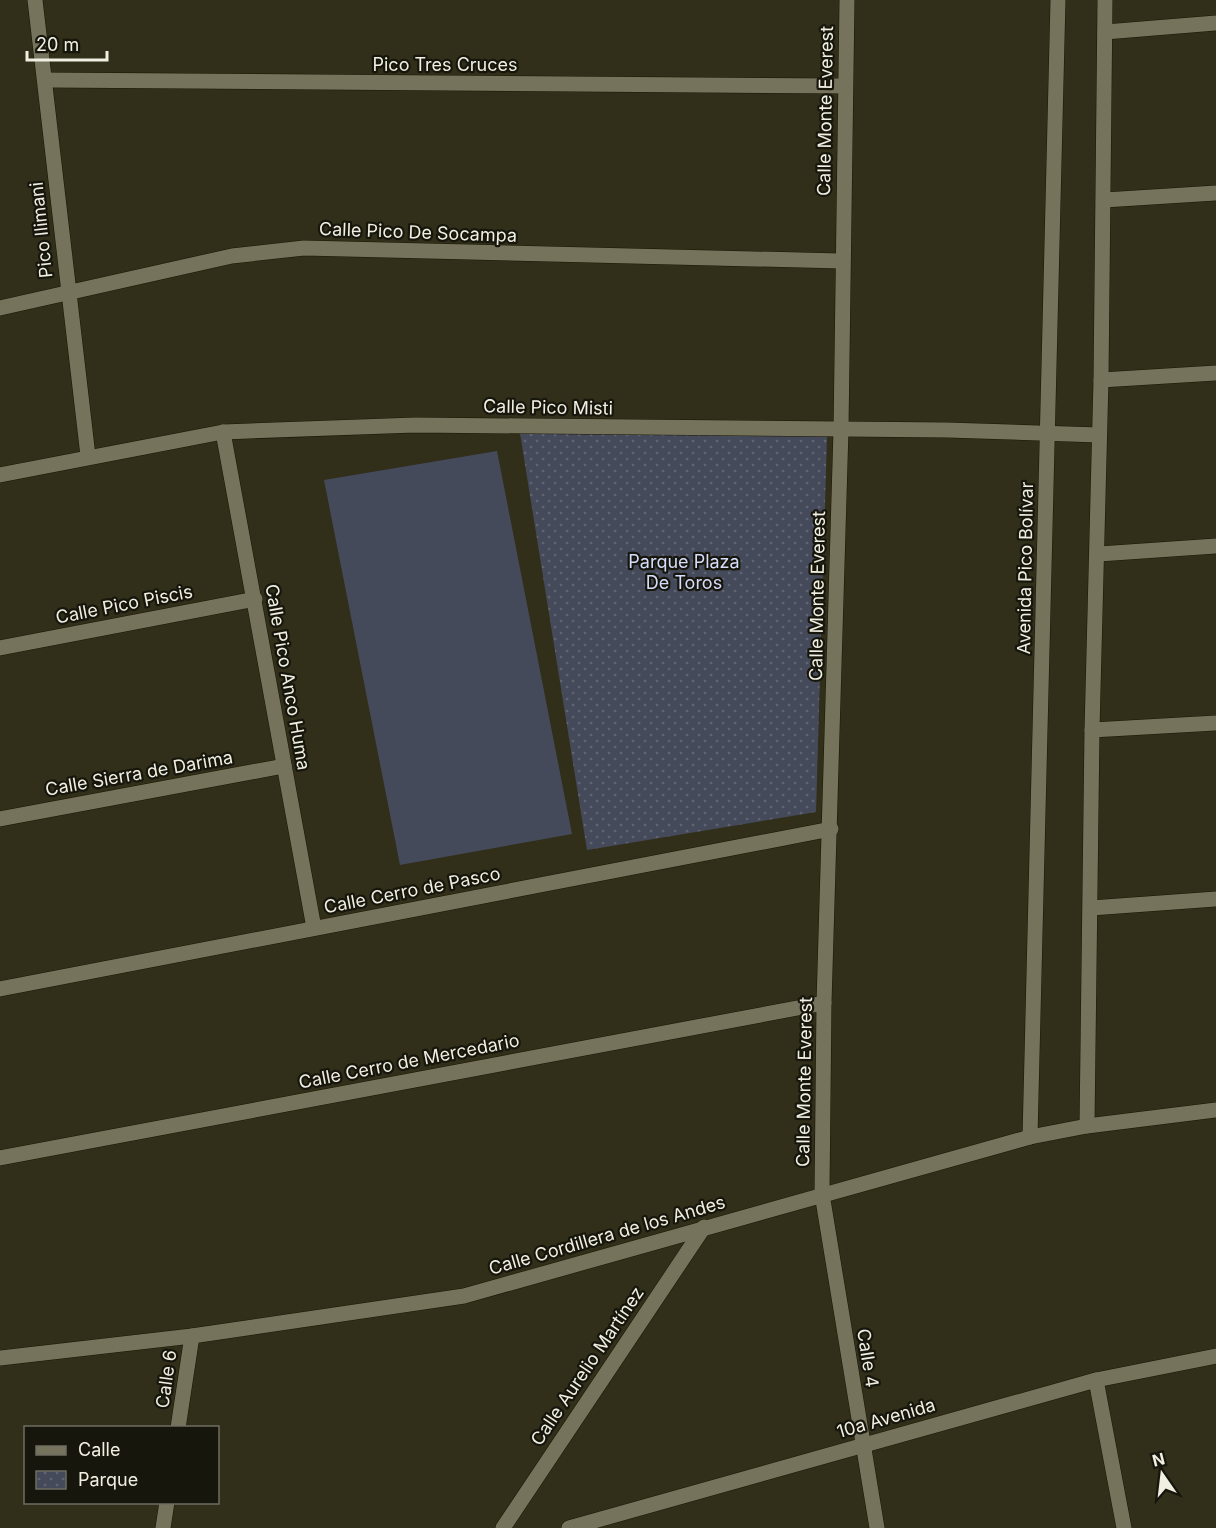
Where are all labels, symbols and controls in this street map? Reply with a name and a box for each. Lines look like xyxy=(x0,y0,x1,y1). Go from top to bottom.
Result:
scale bar xyxy=(27,24,106,62)
street label: Calle Monte Everest xyxy=(813,26,837,196)
text: 20 m xyxy=(36,34,79,55)
street label: Pico Tres Cruces xyxy=(373,54,517,75)
street label: Pico Ilimani xyxy=(26,181,56,279)
street label: Calle Pico De Socampa xyxy=(319,218,517,246)
street label: Calle Pico Misti xyxy=(483,395,613,419)
street label: Avenida Pico Bolívar xyxy=(1013,481,1037,655)
street label: Calle Monte Everest xyxy=(805,511,829,681)
park label: Parque Plaza De Toros xyxy=(628,551,740,593)
street label: Calle Pico Piscis xyxy=(54,580,194,628)
street label: Calle Pico Anco Huma xyxy=(261,582,315,772)
street label: Calle Sierra de Darima xyxy=(44,746,234,800)
street label: Calle Cerro de Pasco xyxy=(322,863,502,917)
street label: Calle Monte Everest xyxy=(792,997,816,1167)
street label: Calle Cerro de Mercedario xyxy=(297,1029,521,1093)
street label: Calle Cordillera de los Andes xyxy=(486,1191,728,1279)
street label: Calle Aurelio Martínez xyxy=(526,1283,648,1449)
street label: Calle 4 xyxy=(853,1327,883,1389)
street label: Calle 6 xyxy=(152,1348,180,1410)
street label: 10a Avenida xyxy=(834,1394,938,1442)
legend xyxy=(24,1426,219,1504)
text: Calle xyxy=(78,1439,120,1460)
north arrow xyxy=(1132,1444,1192,1504)
text: N xyxy=(1150,1448,1167,1471)
text: Parque xyxy=(78,1469,138,1490)

